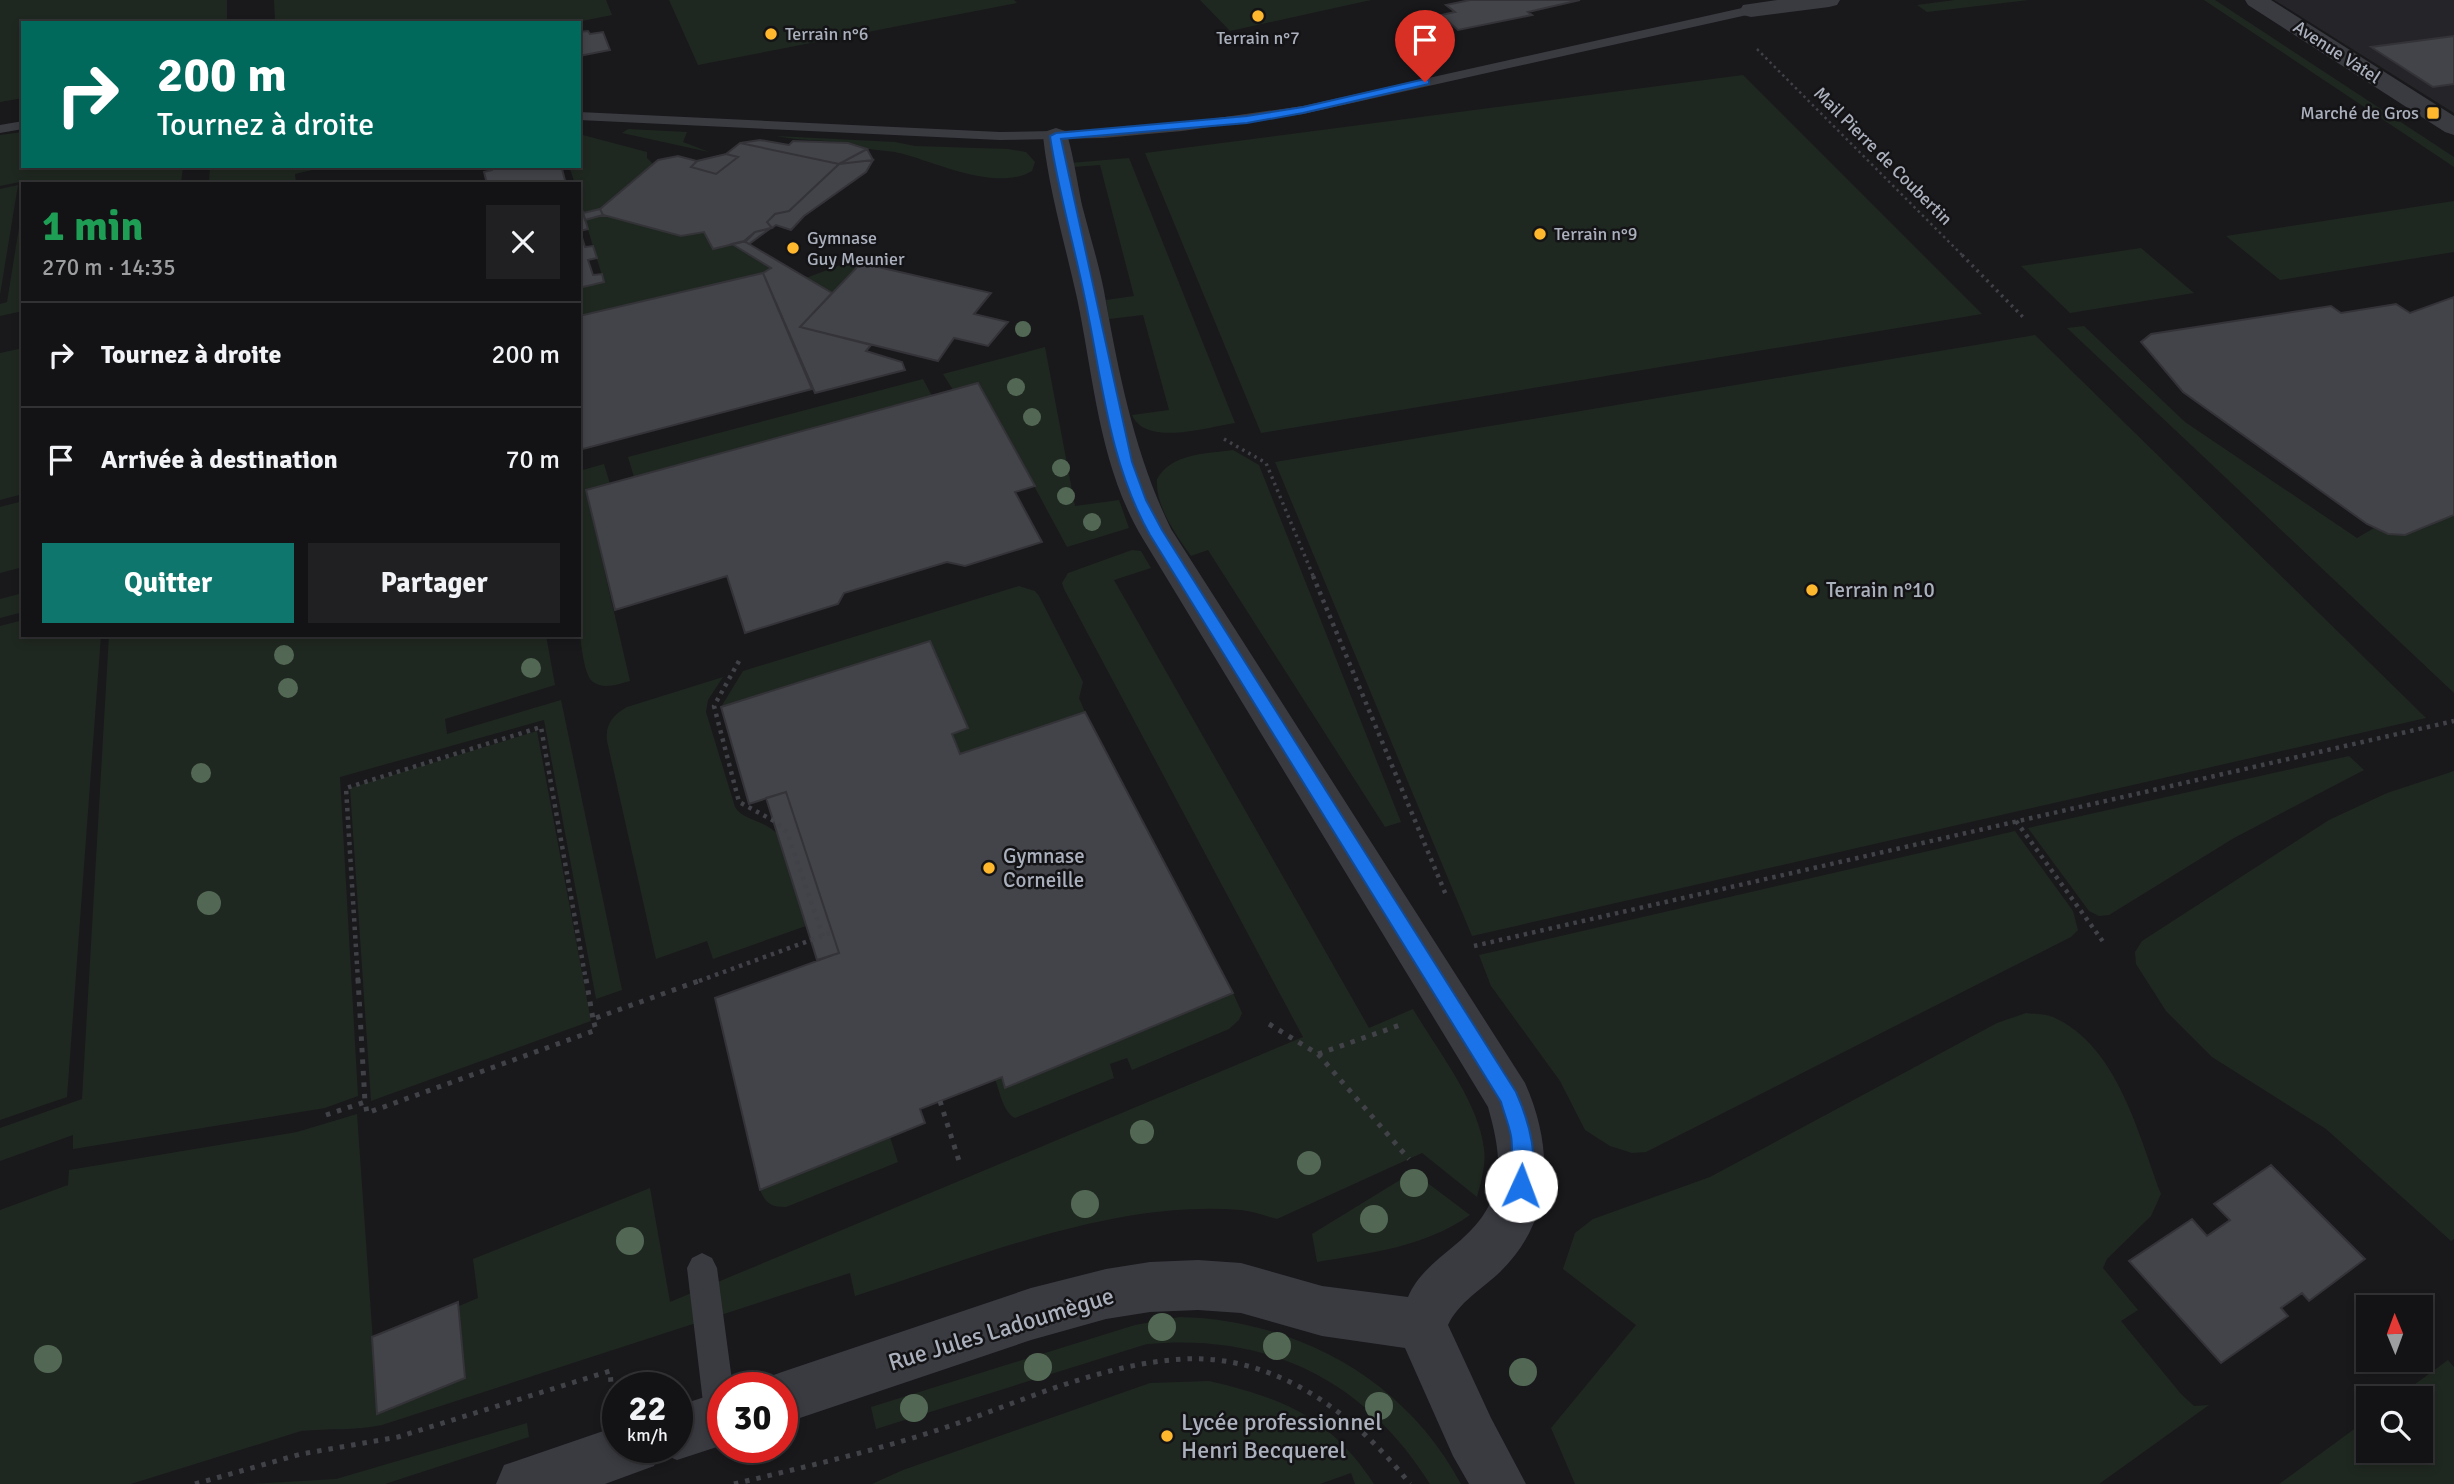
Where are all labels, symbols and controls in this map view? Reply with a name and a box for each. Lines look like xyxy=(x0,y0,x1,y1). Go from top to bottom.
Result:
marker: Terrain n°7 xyxy=(1250,8,1266,24)
pin xyxy=(1395,10,1455,82)
street label: Avenue Vatel xyxy=(2289,16,2385,88)
icon: arrive xyxy=(1406,21,1444,59)
place label: Terrain n°6 xyxy=(785,23,869,45)
marker: Terrain n°6 xyxy=(763,26,779,42)
place label: Terrain n°7 xyxy=(1216,27,1300,49)
text: 200 m xyxy=(157,45,287,105)
icon: right xyxy=(42,49,133,140)
street label: Mail Pierre de Coubertin xyxy=(1809,82,1957,230)
place label: Marché de Gros xyxy=(2300,102,2419,124)
text: Tournez à droite xyxy=(157,105,374,144)
marker: Marché de Gros xyxy=(2425,105,2441,121)
text: 1 min xyxy=(42,201,143,252)
button: close xyxy=(486,205,560,279)
place label: Terrain n°9 xyxy=(1554,223,1638,245)
marker: Terrain n°9 xyxy=(1532,226,1548,242)
place label: Gymnase Guy Meunier xyxy=(807,227,905,270)
marker: Gymnase Guy Meunier xyxy=(785,240,801,256)
text: 270 m · 14:35 xyxy=(42,253,176,282)
icon: right xyxy=(42,336,80,374)
text: Tournez à droite xyxy=(101,339,281,371)
text: 200 m xyxy=(491,339,560,371)
icon: arrive xyxy=(42,441,80,479)
text: Arrivée à destination xyxy=(101,444,338,476)
text: 70 m xyxy=(505,444,560,476)
button: Quitter xyxy=(42,543,294,623)
button: Partager xyxy=(308,543,560,623)
place label: Terrain n°10 xyxy=(1826,577,1935,603)
marker: Terrain n°10 xyxy=(1804,582,1820,598)
place label: Gymnase Corneille xyxy=(1003,843,1085,893)
marker: Gymnase Corneille xyxy=(981,860,997,876)
position arrow xyxy=(1484,1149,1558,1223)
street label: Rue Jules Ladoumègue xyxy=(885,1280,1117,1378)
north arrow xyxy=(2356,1295,2432,1372)
map controls xyxy=(2356,1295,2433,1463)
speed limit sign: 30 xyxy=(707,1372,798,1463)
button: search xyxy=(2356,1386,2433,1463)
text: 22 xyxy=(629,1387,666,1430)
place label: Lycée professionnel Henri Becquerel xyxy=(1181,1407,1382,1465)
text: km/h xyxy=(627,1424,668,1446)
marker: Lycée professionnel Henri Becquerel xyxy=(1159,1428,1175,1444)

